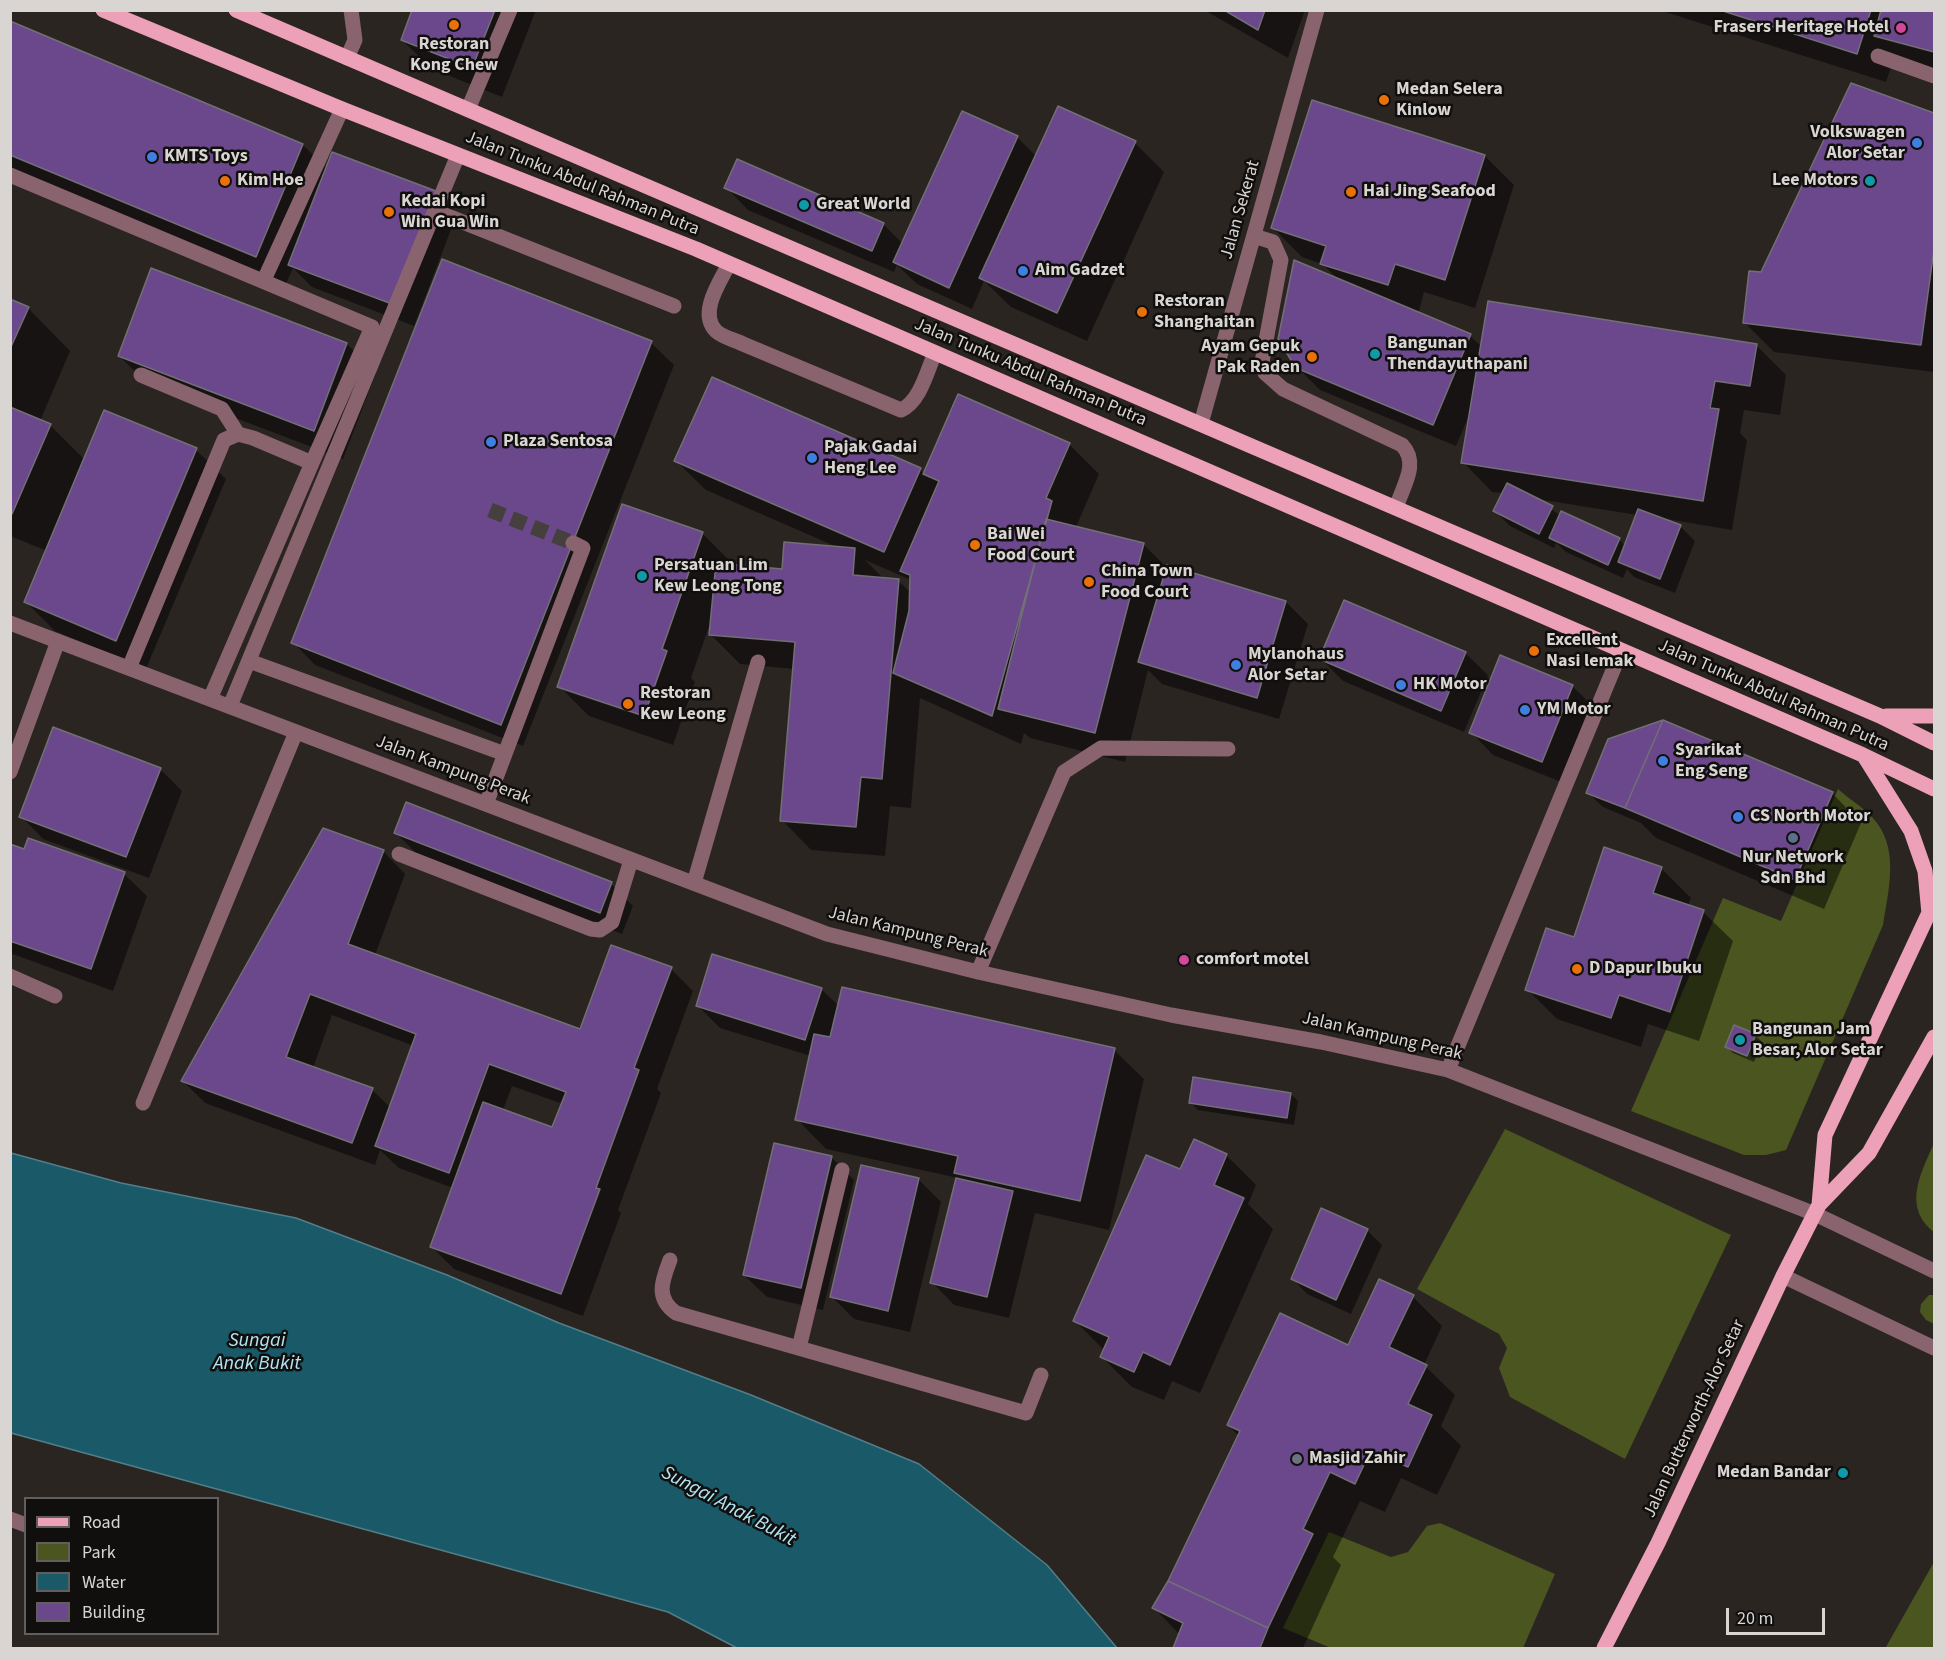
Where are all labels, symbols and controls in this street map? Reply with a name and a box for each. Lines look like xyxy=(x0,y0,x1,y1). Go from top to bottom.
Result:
place label: Frasers Heritage Hotel xyxy=(1713,17,1889,39)
marker: Restoran Kong Chew xyxy=(447,18,461,32)
marker: Frasers Heritage Hotel xyxy=(1894,21,1908,35)
place label: Restoran Kong Chew xyxy=(410,34,498,76)
place label: Medan Selera Kinlow xyxy=(1396,79,1503,122)
marker: Medan Selera Kinlow xyxy=(1377,93,1391,107)
place label: Volkswagen Alor Setar xyxy=(1810,122,1905,164)
street label: Jalan Tunku Abdul Rahman Putra xyxy=(462,127,702,241)
marker: Volkswagen Alor Setar xyxy=(1910,136,1924,150)
place label: KMTS Toys xyxy=(164,146,248,168)
marker: KMTS Toys xyxy=(145,150,159,164)
street label: Jalan Sekerat xyxy=(1217,158,1265,262)
place label: Kim Hoe xyxy=(237,170,303,192)
place label: Lee Motors xyxy=(1772,170,1858,192)
marker: Kim Hoe xyxy=(218,174,232,188)
marker: Lee Motors xyxy=(1863,174,1877,188)
place label: Hai Jing Seafood xyxy=(1363,181,1496,203)
marker: Hai Jing Seafood xyxy=(1344,185,1358,199)
place label: Kedai Kopi Win Gua Win xyxy=(401,191,499,234)
place label: Great World xyxy=(816,194,910,216)
marker: Great World xyxy=(797,198,811,212)
marker: Kedai Kopi Win Gua Win xyxy=(382,205,396,219)
place label: Aim Gadzet xyxy=(1035,260,1125,282)
marker: Aim Gadzet xyxy=(1016,264,1030,278)
place label: Restoran Shanghaitan xyxy=(1154,291,1255,334)
marker: Restoran Shanghaitan xyxy=(1135,305,1149,319)
street label: Jalan Tunku Abdul Rahman Putra xyxy=(911,314,1149,432)
place label: Bangunan Thendayuthapani xyxy=(1387,333,1528,376)
place label: Ayam Gepuk Pak Raden xyxy=(1201,336,1300,378)
marker: Bangunan Thendayuthapani xyxy=(1368,347,1382,361)
marker: Ayam Gepuk Pak Raden xyxy=(1305,350,1319,364)
place label: Plaza Sentosa xyxy=(503,431,613,453)
marker: Plaza Sentosa xyxy=(484,435,498,449)
place label: Pajak Gadai Heng Lee xyxy=(824,437,917,480)
marker: Pajak Gadai Heng Lee xyxy=(805,451,819,465)
place label: Bai Wei Food Court xyxy=(987,524,1075,566)
marker: Bai Wei Food Court xyxy=(968,538,982,552)
place label: Persatuan Lim Kew Leong Tong xyxy=(654,555,782,598)
place label: China Town Food Court xyxy=(1101,561,1193,604)
marker: Persatuan Lim Kew Leong Tong xyxy=(635,569,649,583)
marker: China Town Food Court xyxy=(1082,575,1096,589)
place label: Excellent Nasi lemak xyxy=(1546,630,1633,672)
street label: Jalan Tunku Abdul Rahman Putra xyxy=(1654,635,1892,757)
place label: Mylanohaus Alor Setar xyxy=(1248,644,1344,686)
marker: Excellent Nasi lemak xyxy=(1527,644,1541,658)
marker: Mylanohaus Alor Setar xyxy=(1229,658,1243,672)
place label: HK Motor xyxy=(1413,674,1487,696)
marker: HK Motor xyxy=(1394,678,1408,692)
place label: Restoran Kew Leong xyxy=(640,683,726,726)
marker: Restoran Kew Leong xyxy=(621,697,635,711)
place label: YM Motor xyxy=(1537,699,1611,721)
marker: YM Motor xyxy=(1518,703,1532,717)
street label: Jalan Kampung Perak xyxy=(373,732,533,810)
place label: Syarikat Eng Seng xyxy=(1675,740,1748,783)
marker: Syarikat Eng Seng xyxy=(1656,754,1670,768)
place label: CS North Motor xyxy=(1750,806,1870,828)
marker: CS North Motor xyxy=(1731,810,1745,824)
marker: Nur Network Sdn Bhd xyxy=(1786,831,1800,845)
place label: Nur Network Sdn Bhd xyxy=(1742,847,1844,890)
street label: Jalan Kampung Perak xyxy=(826,903,990,963)
place label: comfort motel xyxy=(1196,949,1309,971)
marker: comfort motel xyxy=(1177,953,1191,967)
place label: D Dapur Ibuku xyxy=(1589,958,1702,980)
marker: D Dapur Ibuku xyxy=(1570,962,1584,976)
street label: Jalan Kampung Perak xyxy=(1300,1008,1464,1066)
place label: Bangunan Jam Besar, Alor Setar xyxy=(1752,1019,1883,1062)
marker: Bangunan Jam Besar, Alor Setar xyxy=(1733,1033,1747,1047)
street label: Jalan Butterworth-Alor Setar xyxy=(1640,1317,1750,1521)
water label: Sungai Anak Bukit xyxy=(213,1330,301,1377)
place label: Masjid Zahir xyxy=(1309,1448,1405,1470)
marker: Masjid Zahir xyxy=(1290,1452,1304,1466)
water label: Sungai Anak Bukit xyxy=(657,1462,799,1552)
place label: Medan Bandar xyxy=(1717,1462,1831,1484)
marker: Medan Bandar xyxy=(1836,1466,1850,1480)
legend xyxy=(24,1497,219,1635)
text: Road xyxy=(82,1510,121,1535)
text: Park xyxy=(82,1540,116,1565)
text: Water xyxy=(82,1570,126,1595)
scale bar xyxy=(1729,1596,1828,1634)
text: Building xyxy=(82,1600,145,1625)
text: 20 m xyxy=(1737,1606,1773,1631)

